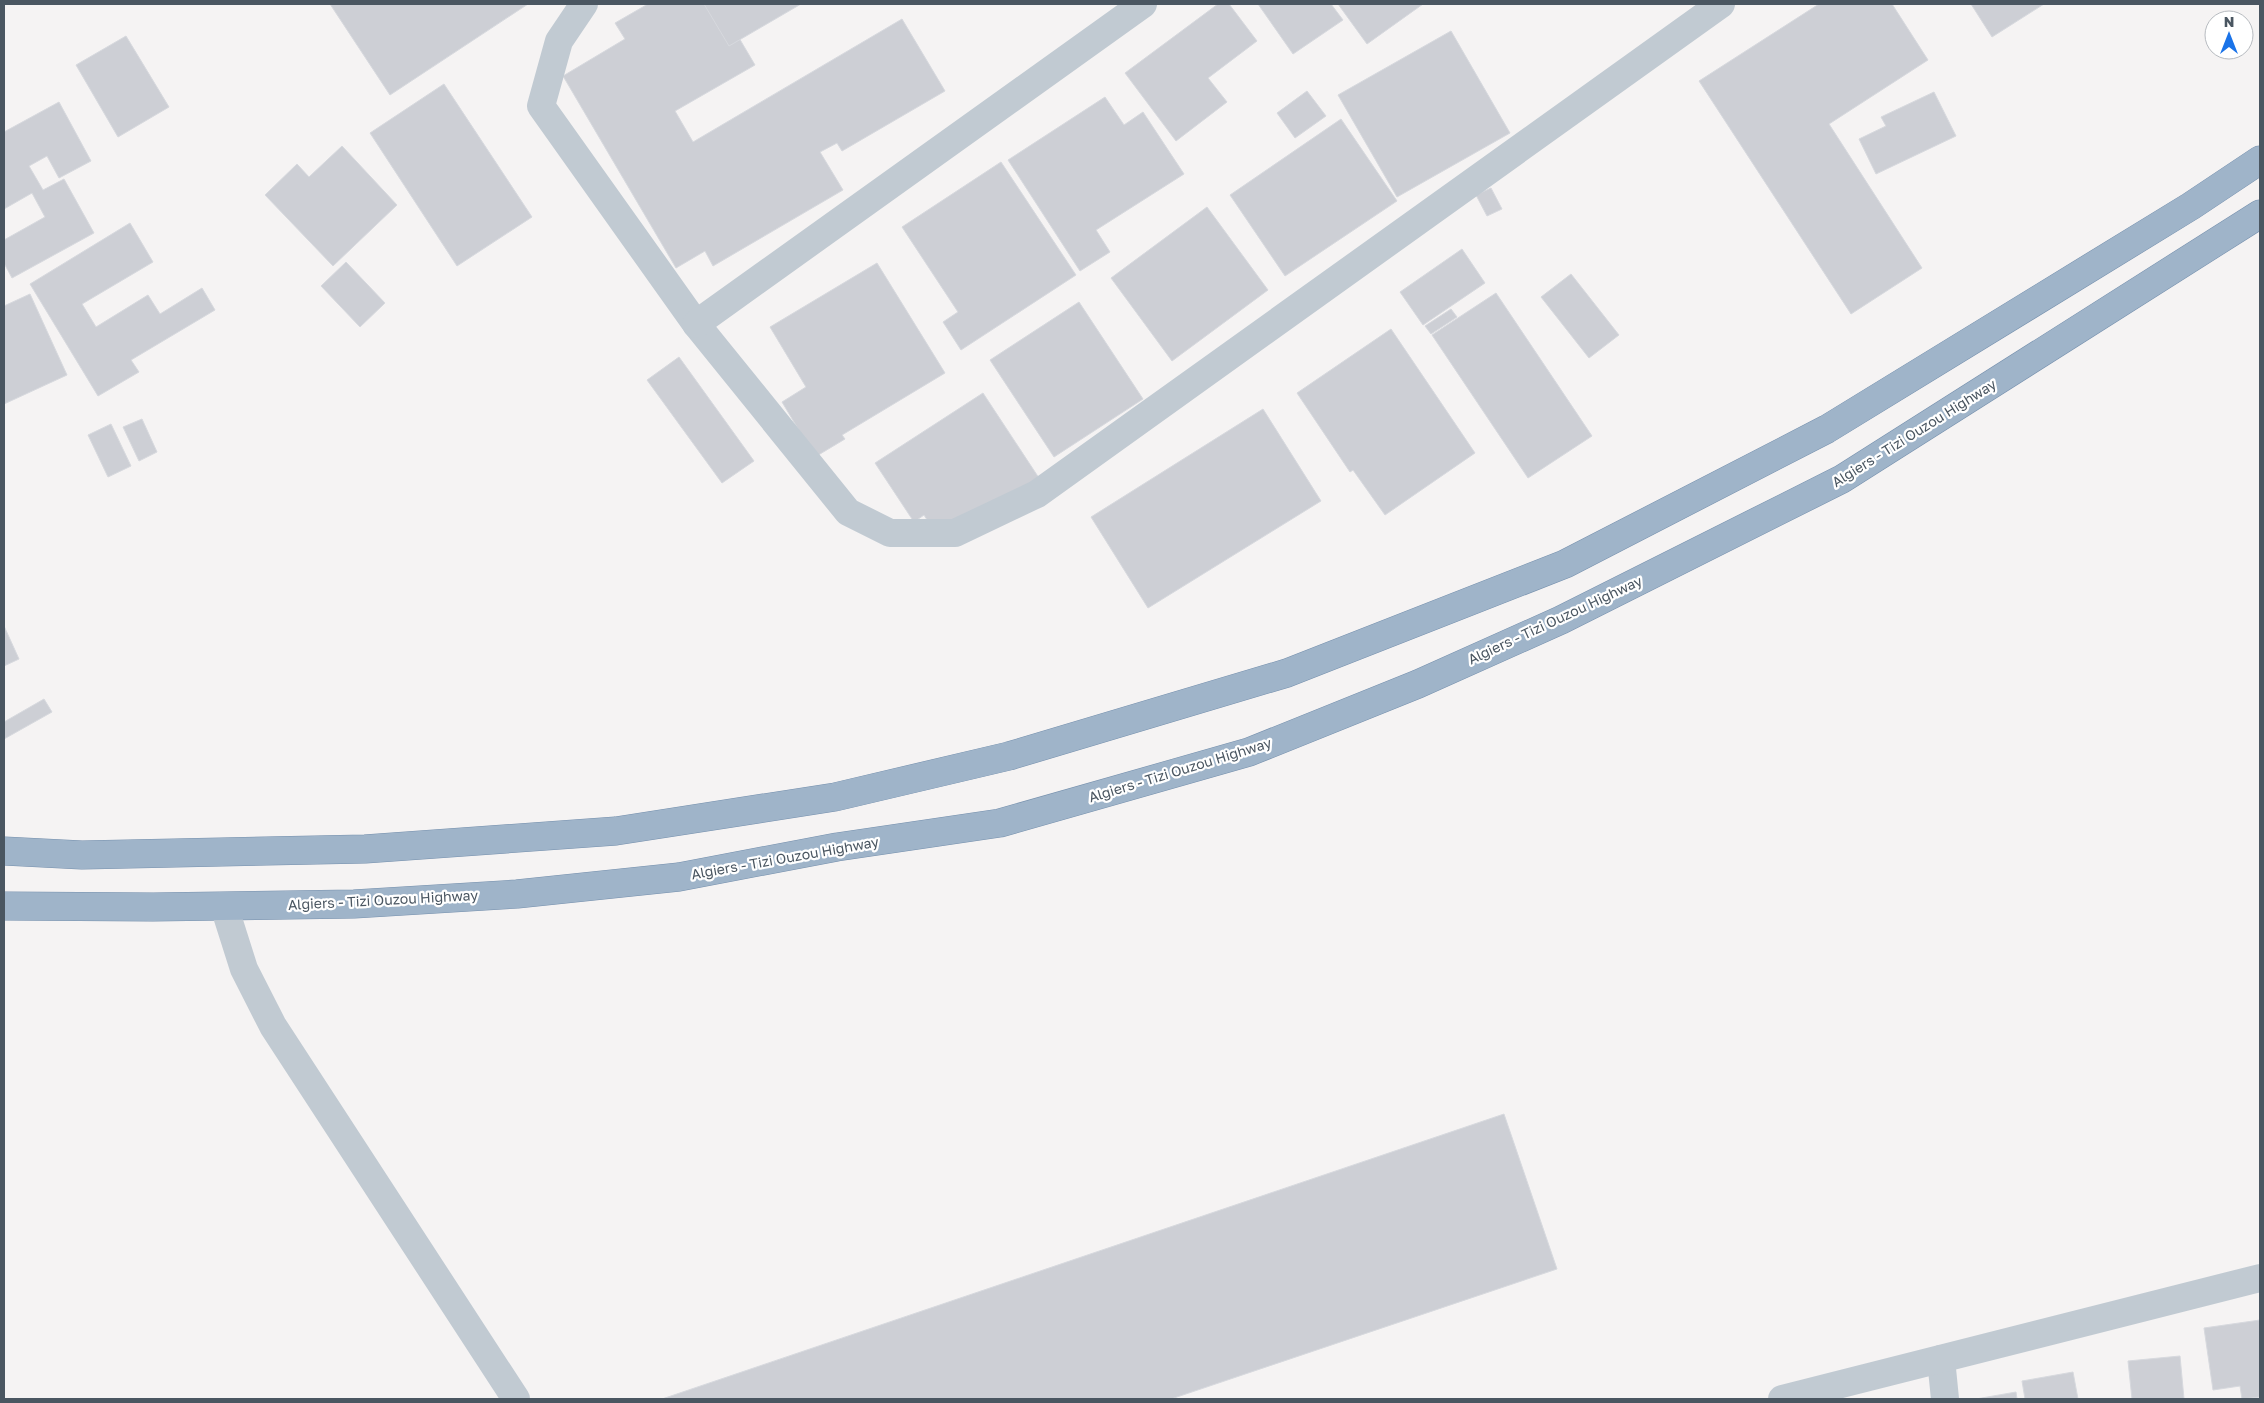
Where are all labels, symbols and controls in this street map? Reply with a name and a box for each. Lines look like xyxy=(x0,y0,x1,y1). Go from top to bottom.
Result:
north arrow xyxy=(2204,10,2254,60)
text: N xyxy=(2224,13,2234,30)
street label: Algiers - Tizi Ouzou Highway xyxy=(1829,375,1999,490)
street label: Algiers - Tizi Ouzou Highway xyxy=(1465,572,1645,667)
street label: Algiers - Tizi Ouzou Highway xyxy=(1086,734,1273,805)
street label: Algiers - Tizi Ouzou Highway xyxy=(690,833,880,882)
street label: Algiers - Tizi Ouzou Highway xyxy=(288,886,479,913)

